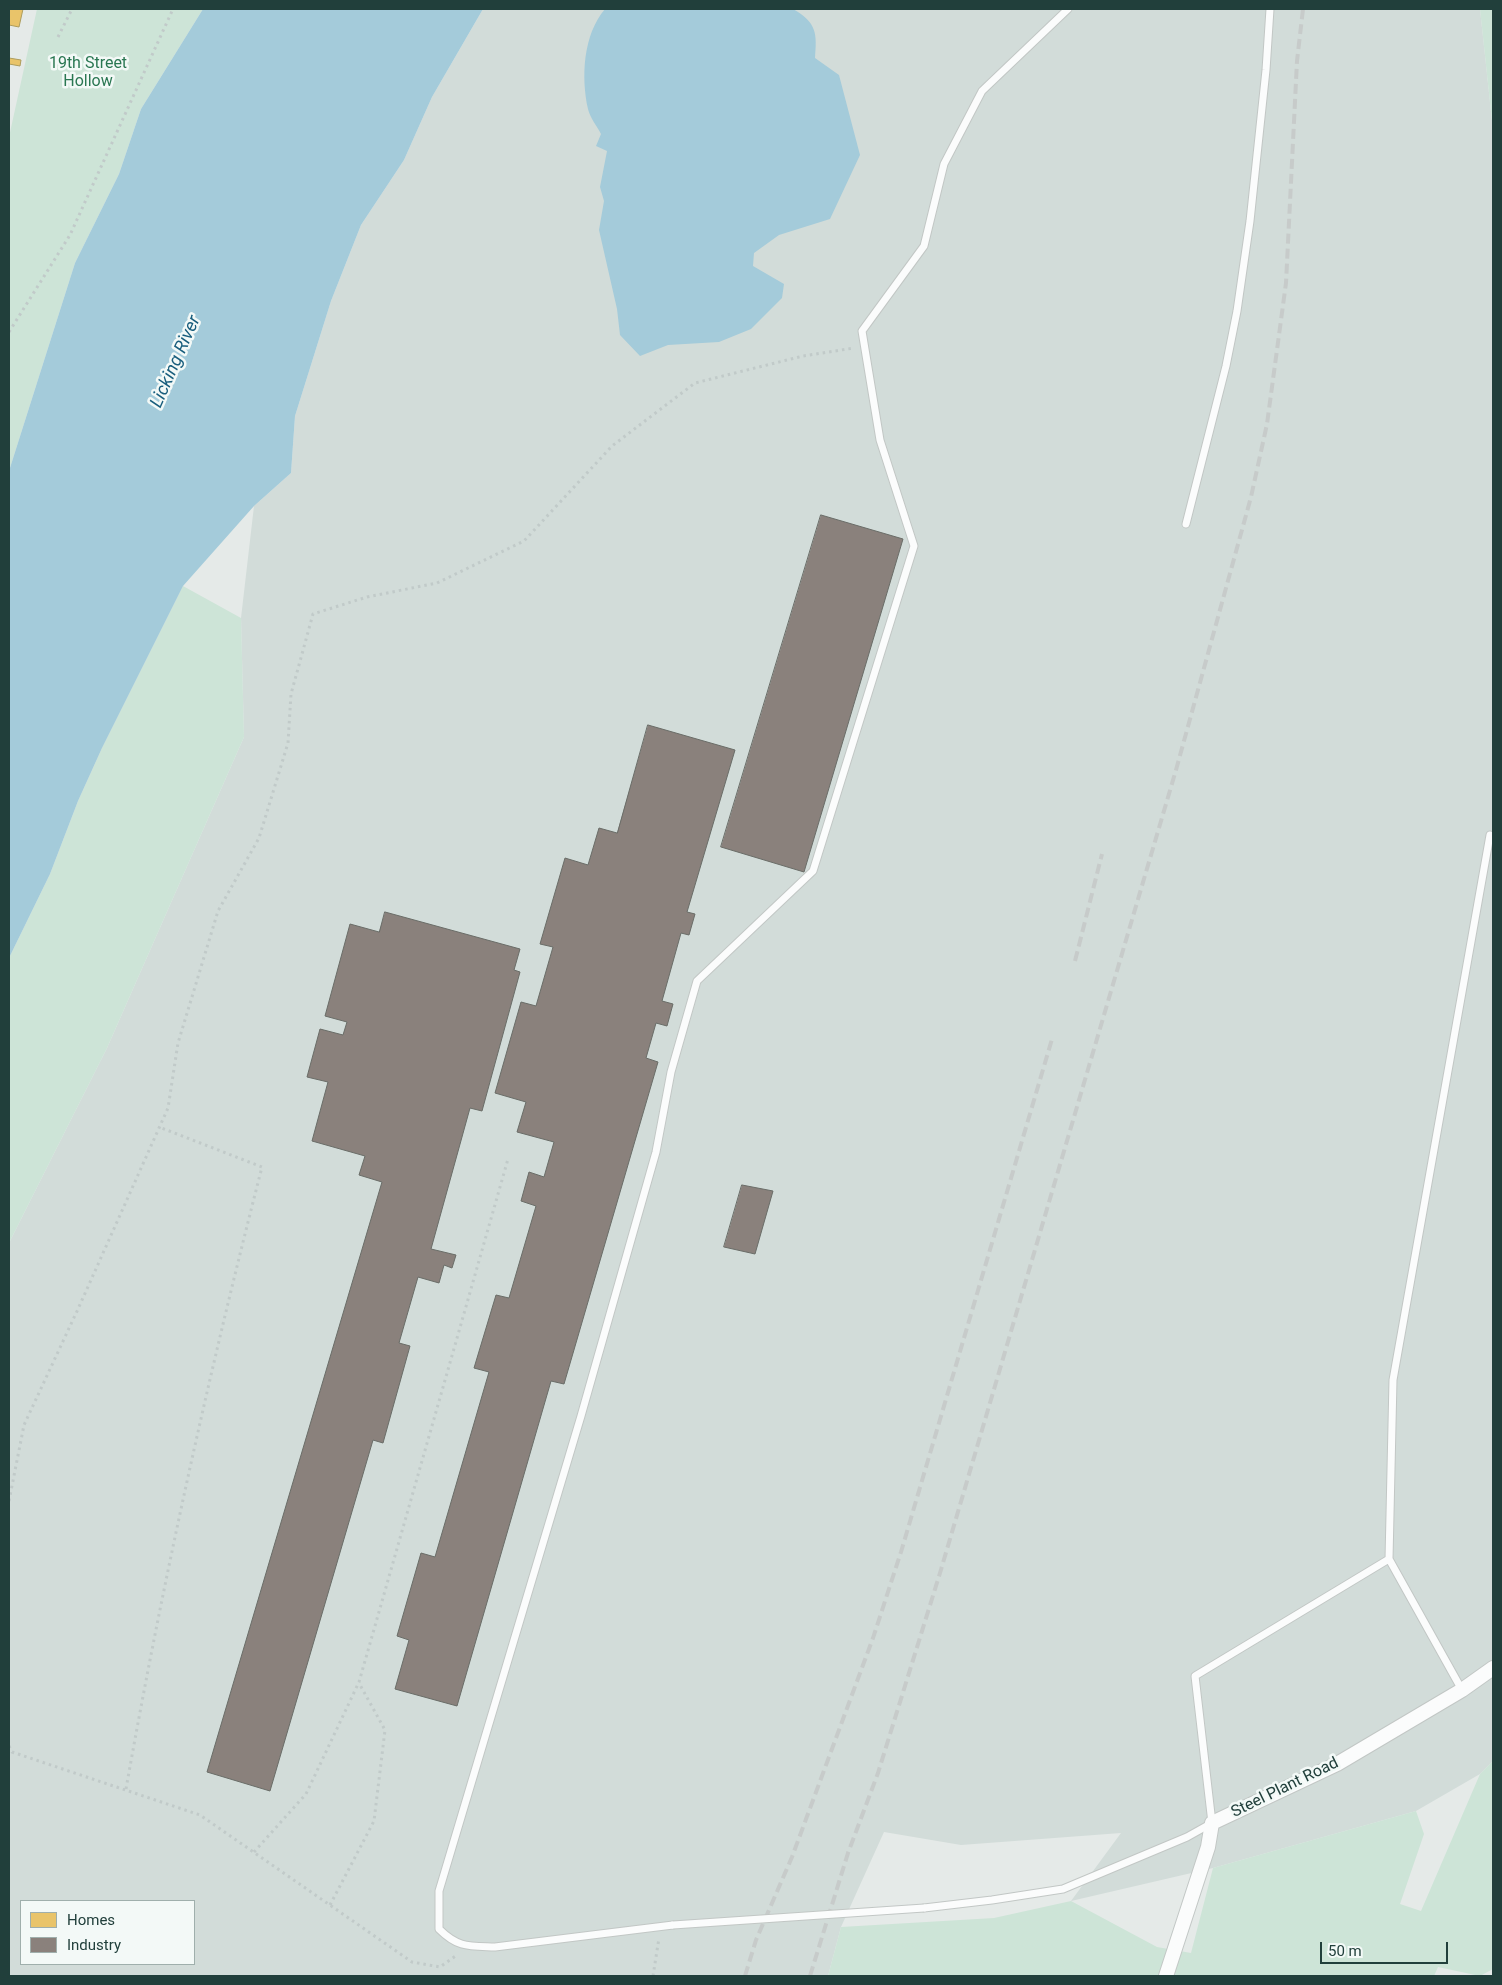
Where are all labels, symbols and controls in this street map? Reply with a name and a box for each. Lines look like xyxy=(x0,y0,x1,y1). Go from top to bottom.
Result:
park label: 19th Street Hollow xyxy=(49,54,127,92)
water label: Licking River xyxy=(146,313,206,411)
street label: Steel Plant Road xyxy=(1228,1754,1342,1822)
legend xyxy=(20,1900,195,1965)
text: Homes xyxy=(67,1911,115,1929)
scale bar xyxy=(1322,1932,1450,1964)
text: Industry xyxy=(67,1936,121,1954)
text: 50 m xyxy=(1328,1942,1362,1960)

